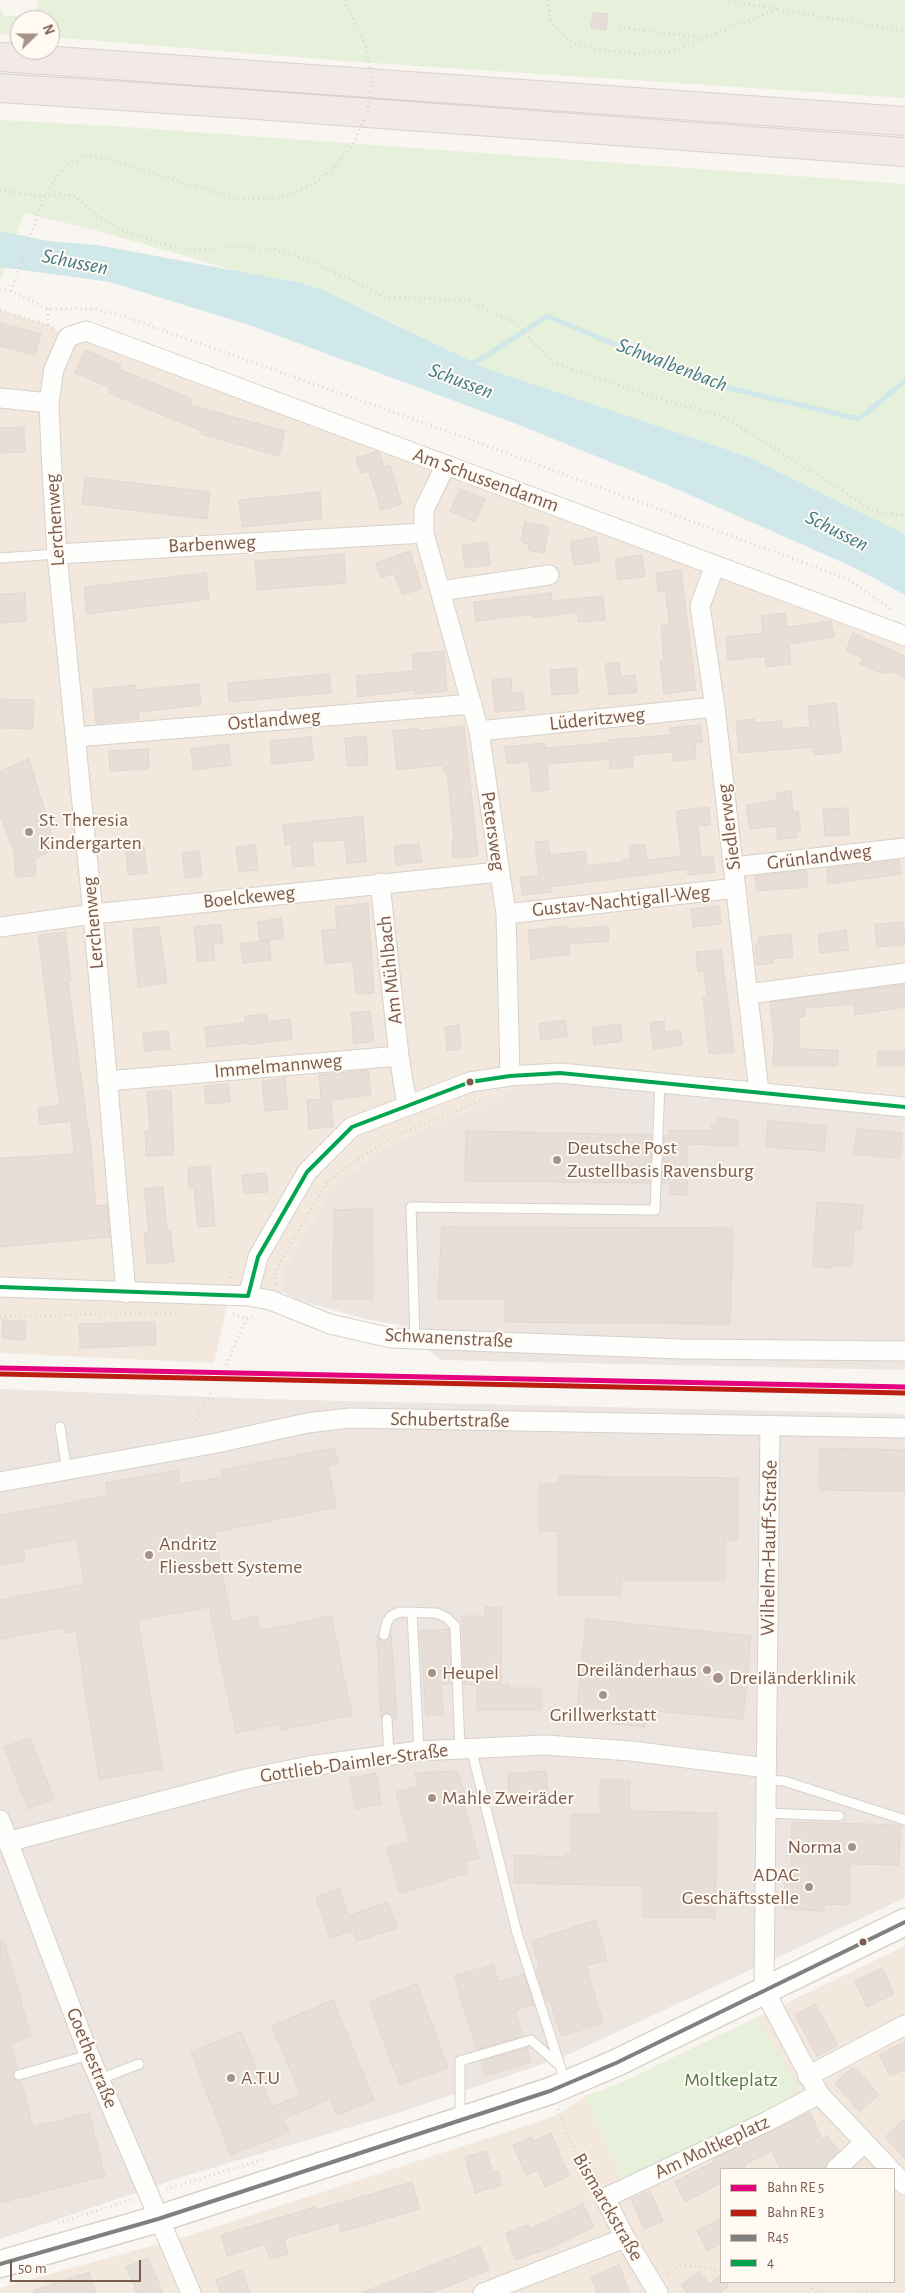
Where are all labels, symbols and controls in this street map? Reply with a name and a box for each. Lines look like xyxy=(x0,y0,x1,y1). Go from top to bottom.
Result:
north arrow xyxy=(10,10,60,60)
text: N xyxy=(40,23,56,37)
water label: Schussen xyxy=(40,243,110,281)
water label: Schwalbenbach xyxy=(613,332,731,398)
water label: Schussen xyxy=(425,357,497,405)
street label: Am Schussendamm xyxy=(410,442,562,518)
street label: Lerchenweg xyxy=(40,473,70,567)
water label: Schussen xyxy=(801,505,873,557)
street label: Barbenweg xyxy=(168,530,256,558)
street label: Lüderitzweg xyxy=(548,702,646,736)
street label: Ostlandweg xyxy=(227,704,321,736)
street label: Siedlerweg xyxy=(712,783,746,871)
street label: Petersweg xyxy=(476,790,510,872)
place label: St. Theresia Kindergarten xyxy=(39,808,142,855)
marker: St. Theresia Kindergarten xyxy=(23,826,35,838)
street label: Grünlandweg xyxy=(765,839,873,875)
street label: Lerchenweg xyxy=(77,876,109,970)
street label: Boelckeweg xyxy=(202,880,296,914)
street label: Gustav-Nachtigall-Weg xyxy=(531,880,711,922)
street label: Am Mühlbach xyxy=(372,914,408,1026)
street label: Immelmannweg xyxy=(213,1048,343,1084)
unlabelled marker xyxy=(465,1077,475,1087)
place label: Deutsche Post Zustellbasis Ravensburg xyxy=(567,1136,754,1183)
marker: Deutsche Post Zustellbasis Ravensburg xyxy=(551,1154,563,1166)
street label: Schwanenstraße xyxy=(384,1323,514,1353)
street label: Schubertstraße xyxy=(390,1407,510,1433)
street label: Wilhelm-Hauff-Straße xyxy=(755,1460,783,1636)
place label: Andritz Fliessbett Systeme xyxy=(159,1532,303,1579)
marker: Andritz Fliessbett Systeme xyxy=(143,1549,155,1561)
place label: Dreiländerhaus xyxy=(576,1658,697,1682)
place label: Heupel xyxy=(442,1661,499,1685)
marker: Dreiländerhaus xyxy=(701,1664,713,1676)
place label: Dreiländerklinik xyxy=(729,1666,856,1690)
marker: Heupel xyxy=(426,1667,438,1679)
marker: Dreiländerklinik xyxy=(711,1671,725,1685)
marker: Grillwerkstatt xyxy=(597,1689,609,1701)
place label: Grillwerkstatt xyxy=(550,1703,656,1727)
street label: Gottlieb-Daimler-Straße xyxy=(258,1738,450,1788)
place label: Mahle Zweiräder xyxy=(442,1786,574,1810)
marker: Mahle Zweiräder xyxy=(426,1792,438,1804)
place label: Norma xyxy=(787,1835,842,1859)
marker: Norma xyxy=(846,1841,858,1853)
place label: ADAC Geschäftsstelle xyxy=(682,1863,799,1910)
marker: ADAC Geschäftsstelle xyxy=(803,1881,815,1893)
unlabelled marker xyxy=(858,1937,868,1947)
street label: Goethestraße xyxy=(61,2004,123,2112)
place label: A.T.U xyxy=(241,2066,280,2090)
park label: Moltkeplatz xyxy=(684,2068,778,2092)
marker: A.T.U xyxy=(225,2072,237,2084)
street label: Am Moltkeplatz xyxy=(651,2110,773,2184)
street label: Bismarckstraße xyxy=(567,2149,649,2265)
legend xyxy=(720,2168,895,2283)
text: Bahn RE 5 xyxy=(767,2180,824,2195)
text: Bahn RE 3 xyxy=(767,2205,824,2220)
text: R45 xyxy=(767,2230,789,2245)
scale bar xyxy=(12,2250,144,2282)
text: 4 xyxy=(767,2255,774,2270)
text: 50 m xyxy=(18,2261,47,2276)

